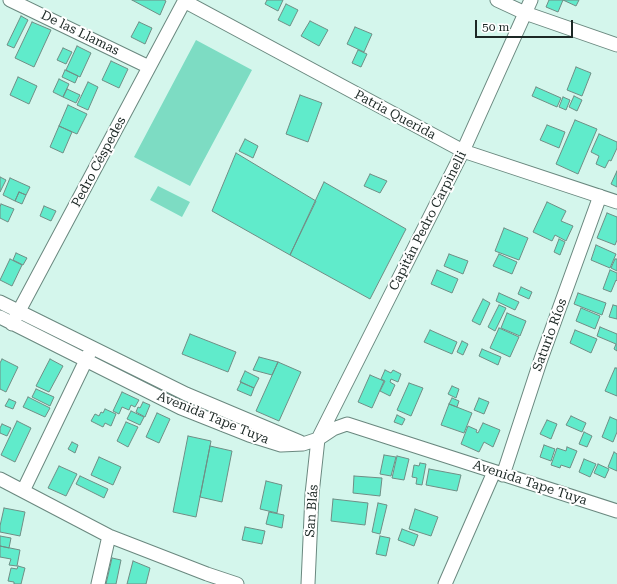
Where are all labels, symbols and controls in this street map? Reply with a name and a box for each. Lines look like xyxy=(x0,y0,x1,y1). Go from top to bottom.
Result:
street label: De las Llamas xyxy=(38,7,122,59)
scale bar xyxy=(477,12,575,38)
text: 50 m xyxy=(482,20,509,34)
street label: Patria Querida xyxy=(352,87,438,143)
street label: Pedro Céspedes xyxy=(69,114,129,210)
street label: Capitán Pedro Carpinelli xyxy=(386,149,470,293)
street label: Saturio Ríos xyxy=(530,297,570,373)
street label: Avenida Tape Tuya xyxy=(155,388,271,448)
street label: Avenida Tape Tuya xyxy=(471,457,589,509)
street label: San Blás xyxy=(302,484,322,538)

